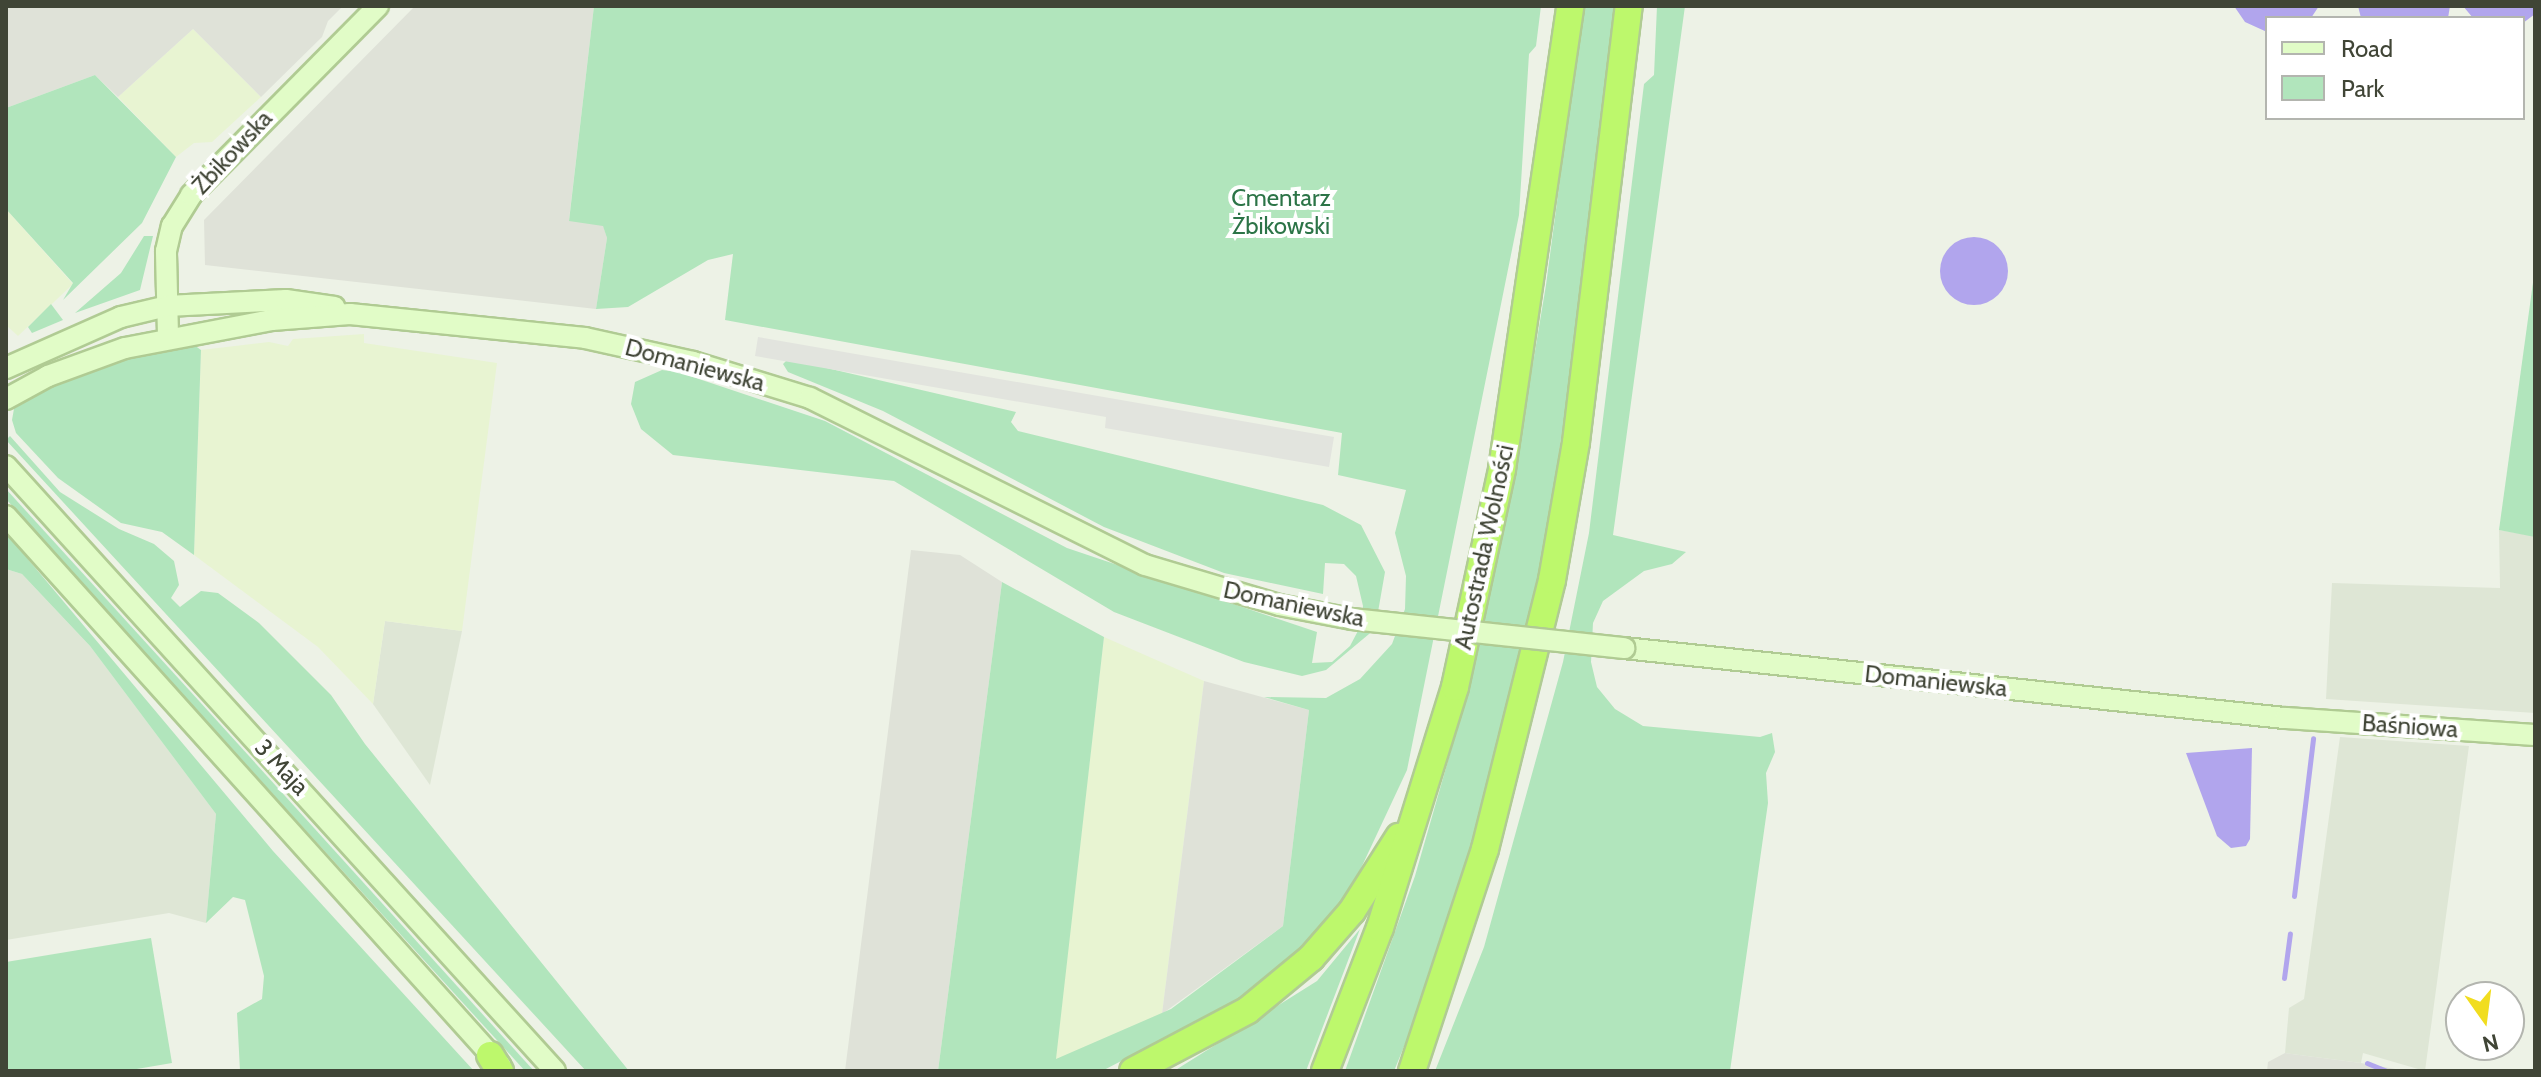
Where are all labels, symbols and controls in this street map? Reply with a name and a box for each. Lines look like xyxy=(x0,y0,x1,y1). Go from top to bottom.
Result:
legend xyxy=(2265,16,2525,120)
text: Road xyxy=(2341,34,2393,63)
text: Park xyxy=(2341,74,2384,103)
street label: Żbikowska xyxy=(186,104,278,200)
park label: Cmentarz Żbikowski xyxy=(1231,184,1331,240)
street label: Domaniewska xyxy=(622,333,768,397)
street label: Autostrada Wolności xyxy=(1448,442,1520,652)
street label: Domaniewska xyxy=(1221,575,1367,633)
street label: Domaniewska xyxy=(1863,659,2009,703)
street label: Baśniowa xyxy=(2361,708,2459,744)
street label: 3 Maja xyxy=(249,733,315,801)
north arrow xyxy=(2445,981,2525,1061)
text: N xyxy=(2480,1028,2501,1058)

